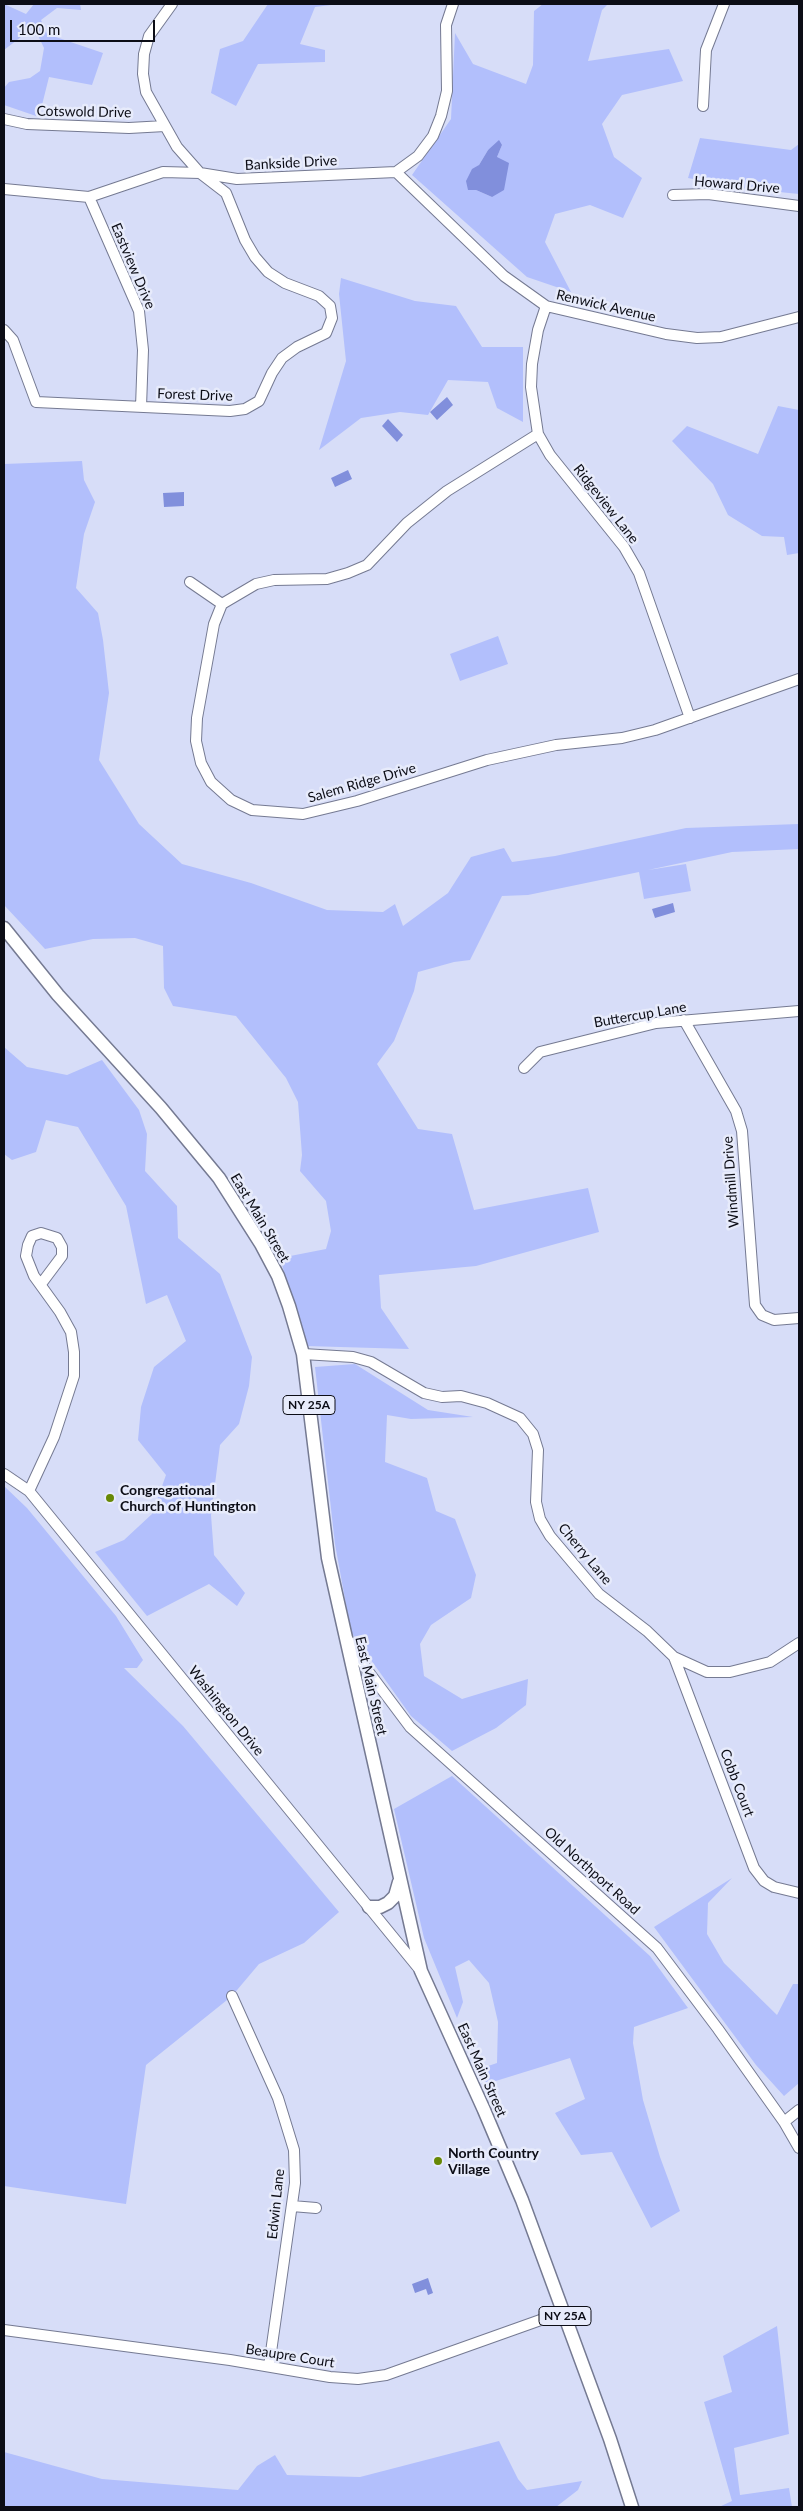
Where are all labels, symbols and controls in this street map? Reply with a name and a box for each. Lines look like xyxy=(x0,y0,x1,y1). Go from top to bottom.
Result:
scale bar xyxy=(12,10,158,42)
text: 100 m xyxy=(18,20,60,38)
street label: Cotswold Drive xyxy=(36,103,132,121)
street label: Bankside Drive xyxy=(244,152,338,174)
street label: Howard Drive xyxy=(694,173,780,197)
street label: Eastview Drive xyxy=(107,220,159,312)
street label: Renwick Avenue xyxy=(555,286,657,326)
street label: Forest Drive xyxy=(157,385,233,405)
street label: Ridgeview Lane xyxy=(570,461,642,547)
street label: Salem Ridge Drive xyxy=(306,760,418,806)
street label: Buttercup Lane xyxy=(592,999,688,1031)
street label: Windmill Drive xyxy=(719,1136,743,1228)
street label: East Main Street xyxy=(227,1170,293,1266)
road number: NY 25A xyxy=(283,1396,335,1414)
place label: Congregational Church of Huntington xyxy=(120,1482,256,1514)
marker: Congregational Church of Huntington xyxy=(104,1492,116,1504)
street label: Cherry Lane xyxy=(554,1520,616,1588)
street label: East Main Street xyxy=(351,1635,391,1737)
street label: Washington Drive xyxy=(185,1663,267,1759)
street label: Cobb Court xyxy=(716,1747,758,1819)
street label: Old Northport Road xyxy=(541,1824,643,1918)
street label: East Main Street xyxy=(454,2020,510,2120)
place label: North Country Village xyxy=(448,2145,539,2178)
marker: North Country Village xyxy=(432,2155,444,2167)
street label: Edwin Lane xyxy=(264,2168,288,2240)
road number: NY 25A xyxy=(539,2306,591,2326)
street label: Beaupre Court xyxy=(244,2341,336,2371)

